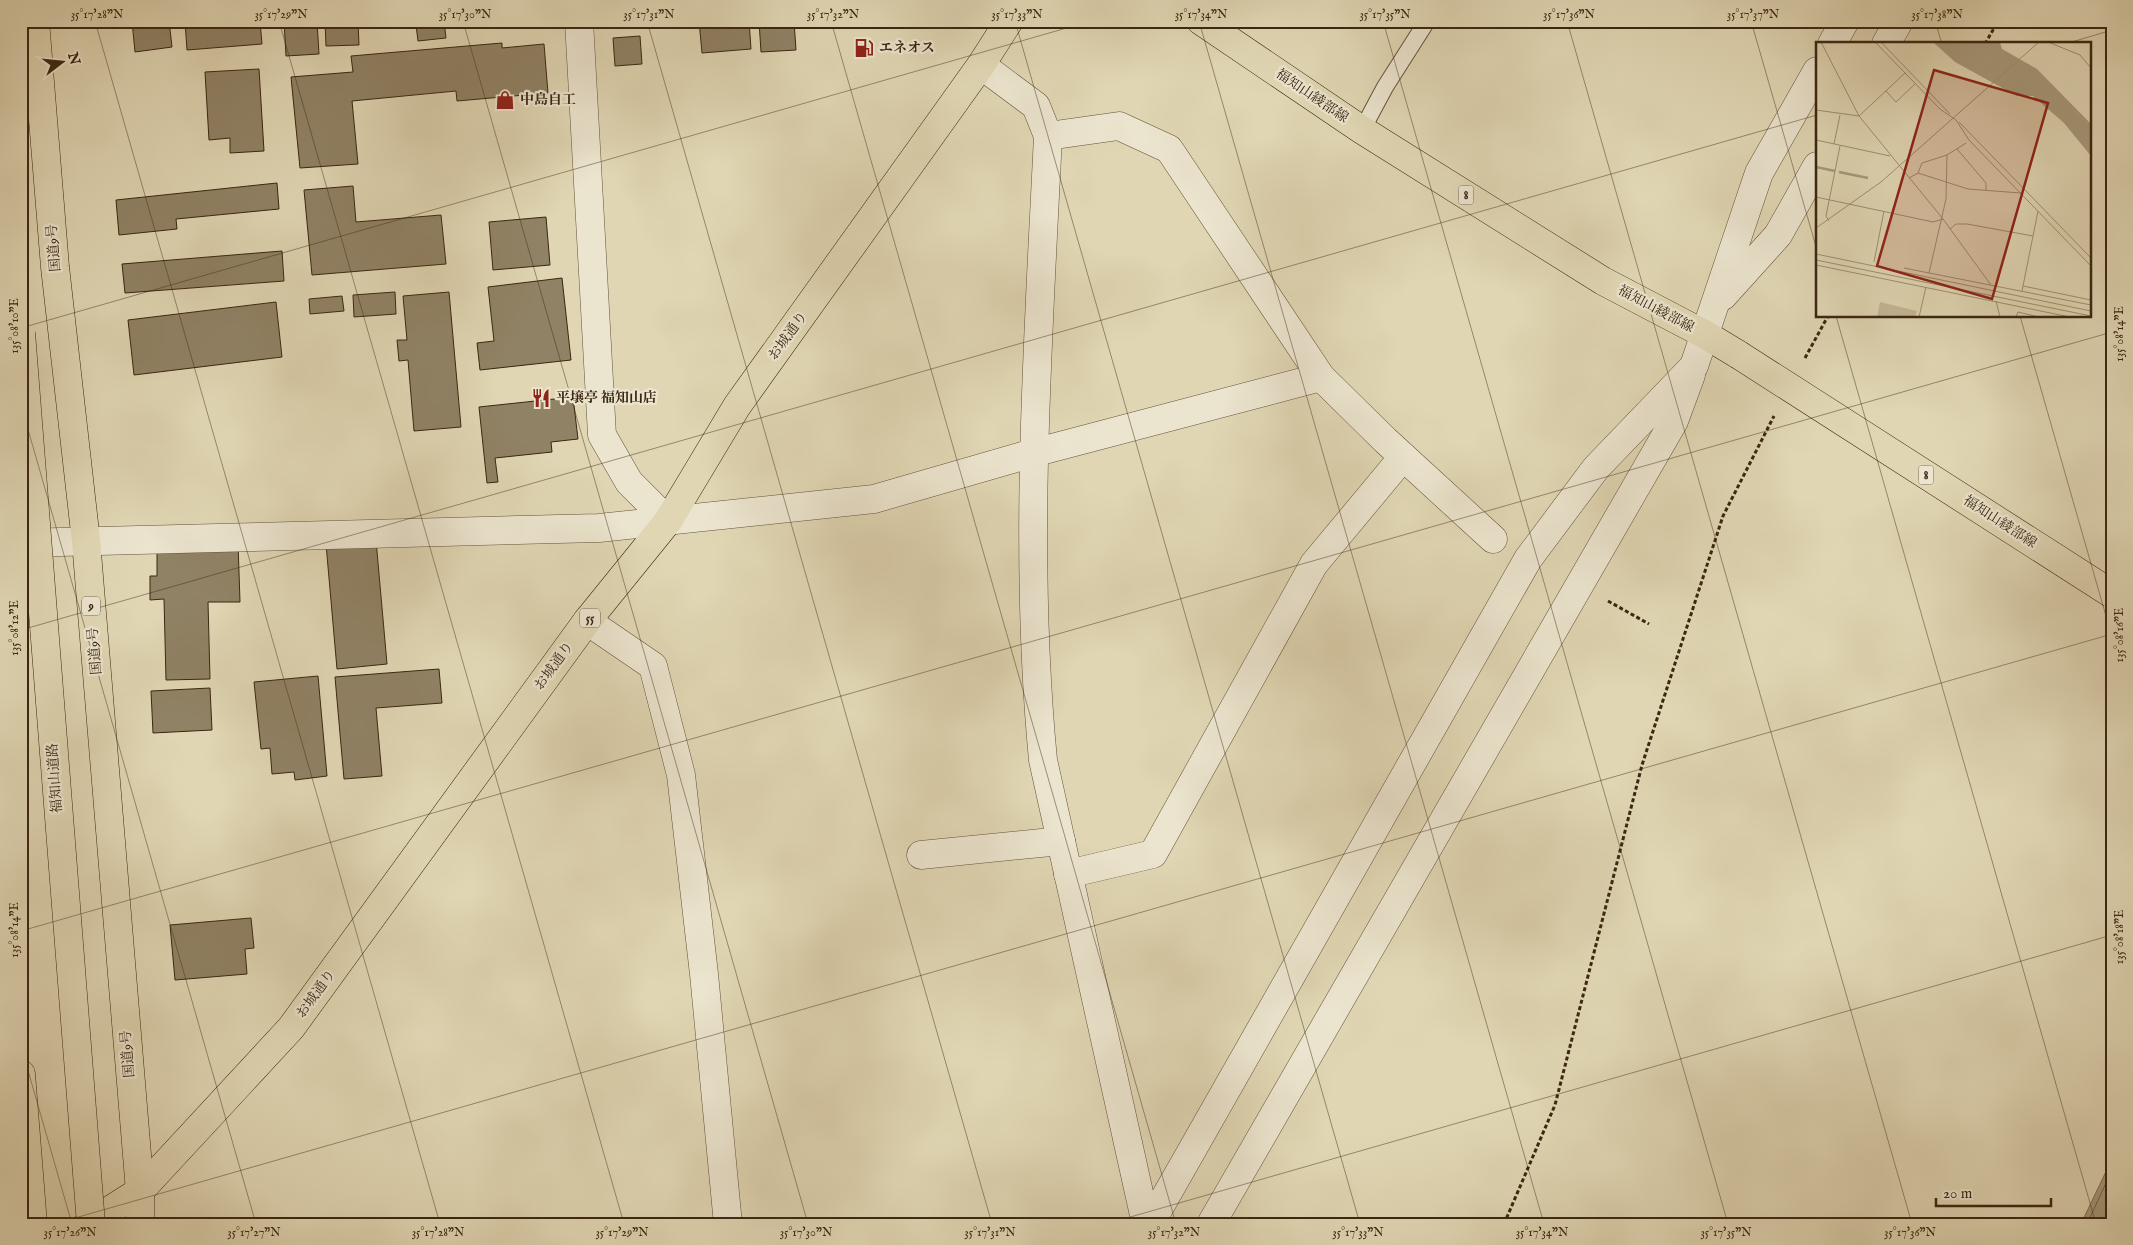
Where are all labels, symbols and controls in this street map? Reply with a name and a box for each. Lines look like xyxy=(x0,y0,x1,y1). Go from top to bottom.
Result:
text: 35°17'28"N xyxy=(71,7,124,22)
text: 35°17'29"N xyxy=(254,7,308,22)
text: 35°17'30"N xyxy=(439,7,492,22)
text: 35°17'31"N xyxy=(623,7,675,22)
text: 35°17'32"N xyxy=(807,7,860,22)
text: 35°17'33"N xyxy=(991,7,1043,22)
text: 35°17'34"N xyxy=(1175,7,1228,22)
text: 35°17'35"N xyxy=(1359,7,1411,22)
text: 35°17'36"N xyxy=(1543,7,1596,22)
text: 35°17'37"N xyxy=(1727,7,1780,22)
text: 35°17'38"N xyxy=(1911,7,1963,22)
fuel station icon: エネオス xyxy=(853,37,875,59)
north arrow xyxy=(38,38,88,88)
place label: エネオス xyxy=(879,39,935,57)
inset map xyxy=(1816,42,2090,318)
text: N xyxy=(63,49,84,67)
street label: 福知山綾部線 xyxy=(1272,65,1352,127)
shop icon: 中島自工 xyxy=(494,89,516,111)
place label: 中島自工 xyxy=(520,91,576,109)
road number: 8 xyxy=(1458,186,1474,204)
street label: 国道9号 xyxy=(43,223,65,273)
street label: 福知山綾部線 xyxy=(1615,281,1697,337)
text: 135°08'10"E xyxy=(7,298,22,354)
text: 135°08'14"E xyxy=(2112,306,2127,362)
street label: お城通り xyxy=(764,308,812,364)
restaurant icon: 平壌亭 福知山店 xyxy=(530,387,552,409)
place label: 平壌亭 福知山店 xyxy=(556,389,657,407)
road number: 8 xyxy=(1918,466,1934,484)
street label: 福知山綾部線 xyxy=(1960,492,2040,552)
road number: 9 xyxy=(82,596,100,616)
text: 135°08'12"E xyxy=(7,600,22,656)
road number: 55 xyxy=(580,608,600,628)
text: 135°08'16"E xyxy=(2112,608,2127,662)
street label: 国道9号 xyxy=(84,626,106,676)
street label: お城通り xyxy=(530,638,578,694)
street label: 福知山道路 xyxy=(44,742,66,814)
text: 135°08'14"E xyxy=(7,902,22,958)
text: 135°08'18"E xyxy=(2112,910,2127,964)
street label: お城通り xyxy=(292,966,340,1022)
street label: 国道9号 xyxy=(117,1029,139,1079)
scale bar xyxy=(1936,1175,2050,1207)
text: 20 m xyxy=(1943,1184,1973,1203)
text: 35°17'26"N xyxy=(43,1225,97,1240)
text: 35°17'27"N xyxy=(227,1225,281,1240)
text: 35°17'28"N xyxy=(412,1225,465,1240)
text: 35°17'29"N xyxy=(595,1225,649,1240)
text: 35°17'30"N xyxy=(780,1225,833,1240)
text: 35°17'31"N xyxy=(964,1225,1016,1240)
text: 35°17'32"N xyxy=(1148,1225,1201,1240)
text: 35°17'33"N xyxy=(1332,1225,1384,1240)
text: 35°17'34"N xyxy=(1516,1225,1569,1240)
text: 35°17'35"N xyxy=(1700,1225,1752,1240)
text: 35°17'36"N xyxy=(1884,1225,1937,1240)

